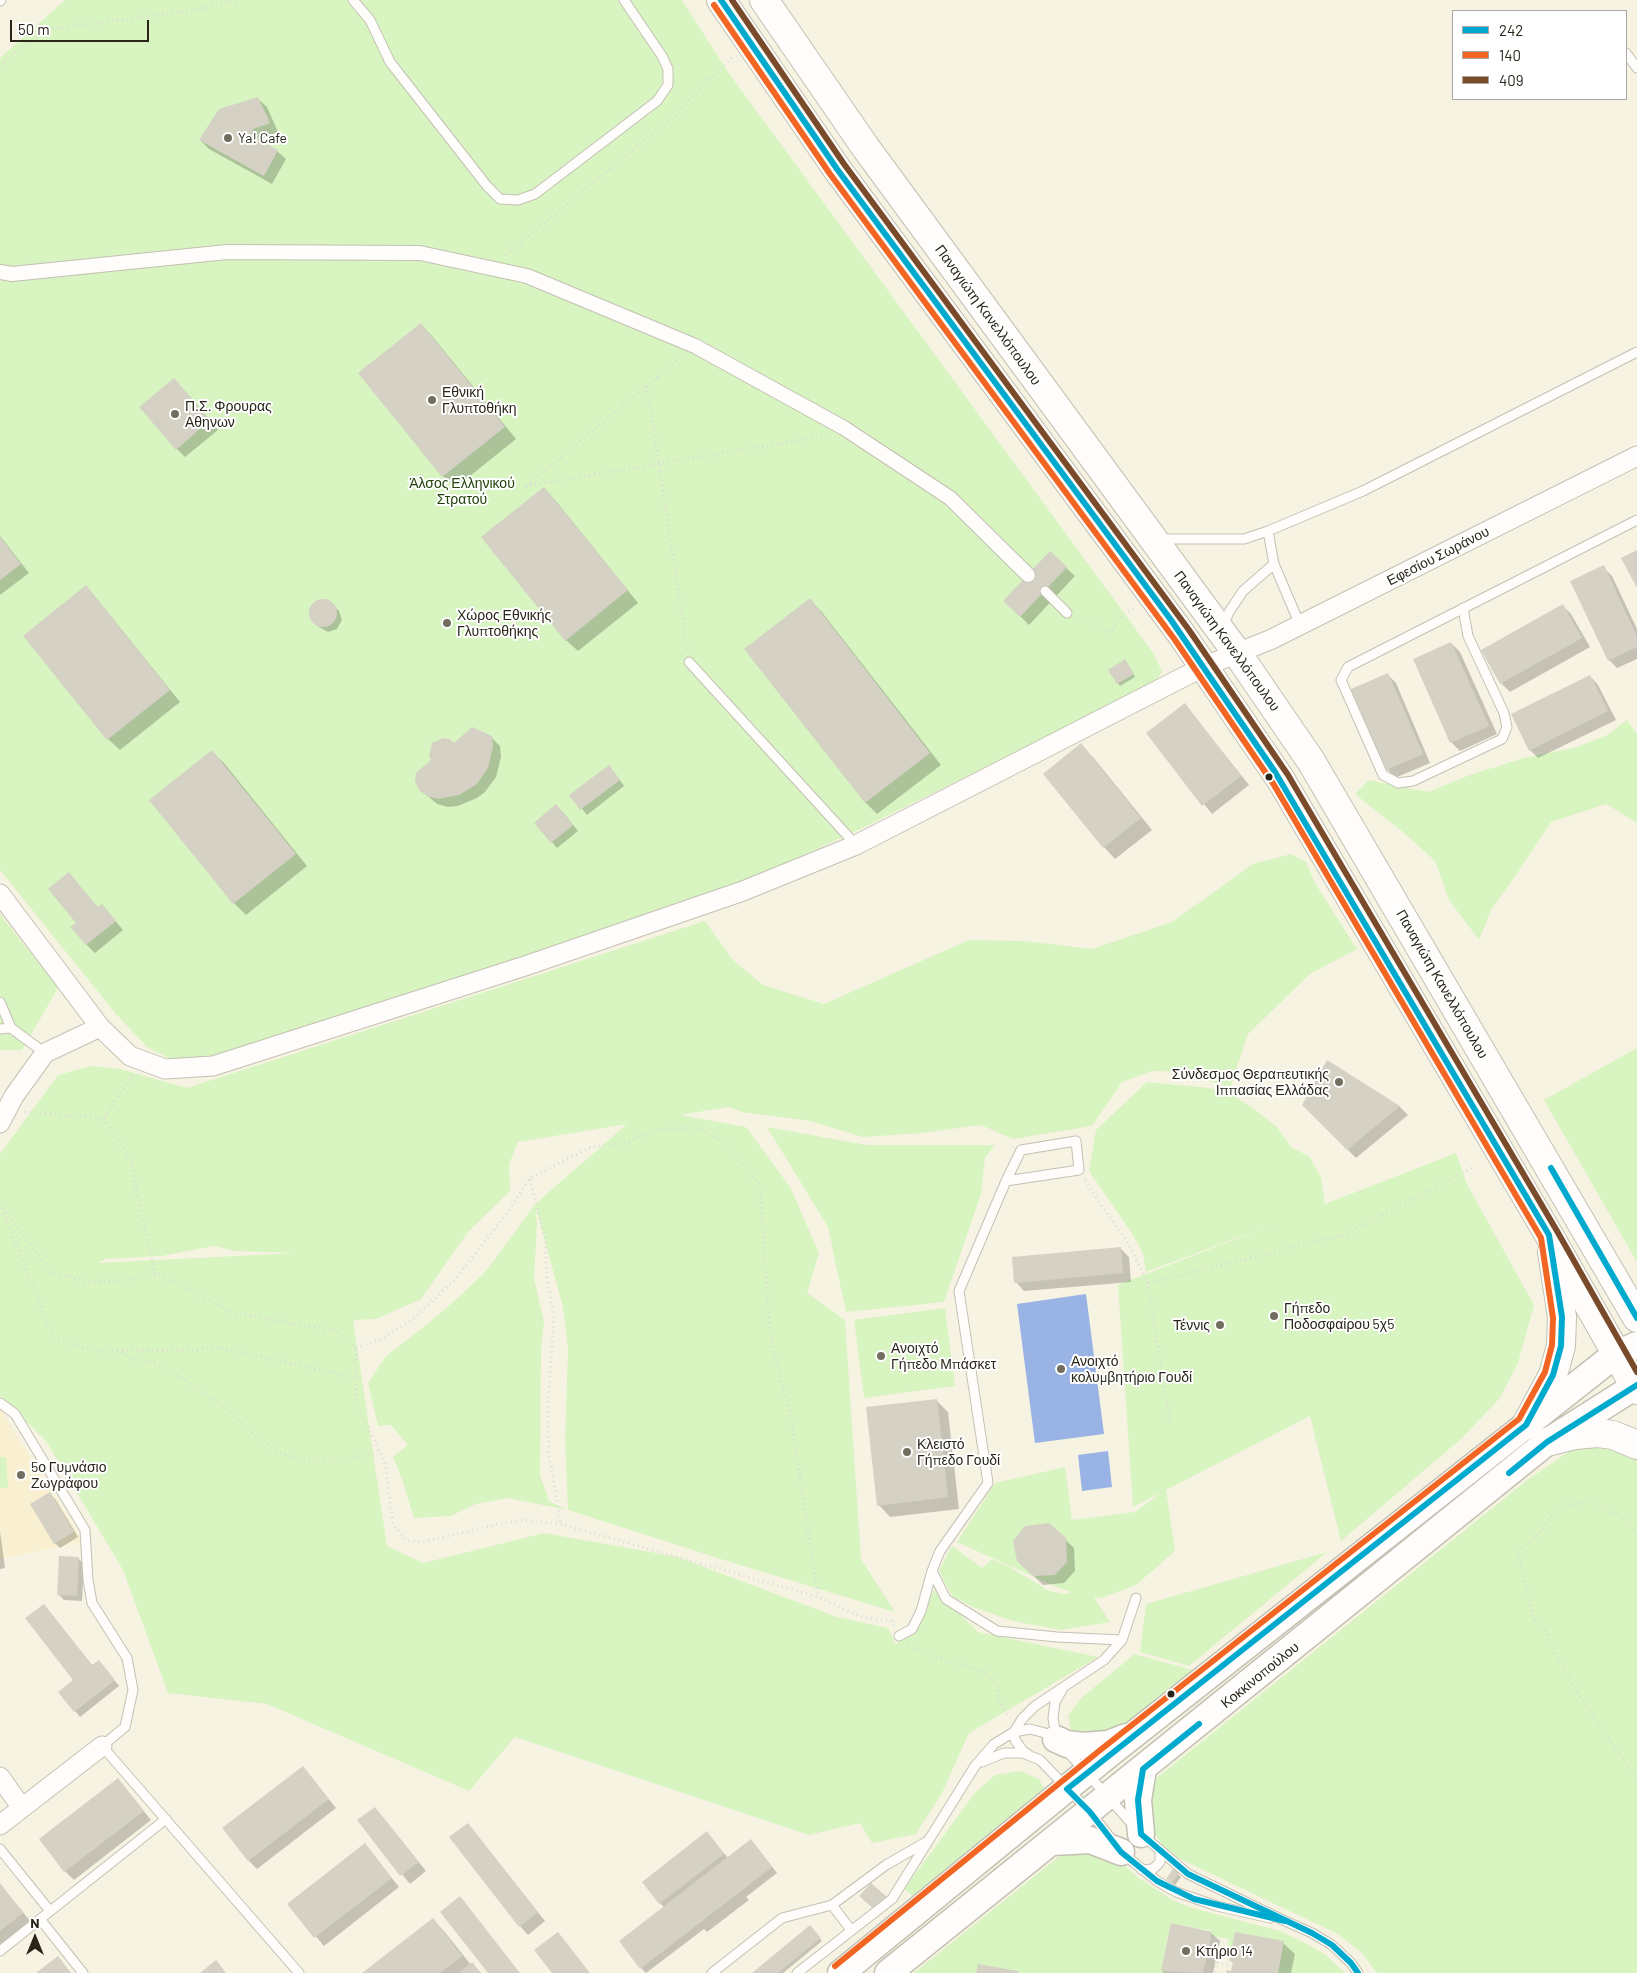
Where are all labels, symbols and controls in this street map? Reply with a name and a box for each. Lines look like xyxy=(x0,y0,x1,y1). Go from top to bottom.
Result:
scale bar xyxy=(12,10,151,42)
legend xyxy=(1452,10,1627,100)
text: 50 m xyxy=(18,20,50,38)
text: 242 xyxy=(1499,21,1523,39)
text: 140 xyxy=(1499,46,1521,64)
text: 409 xyxy=(1499,71,1524,89)
place label: Ya! Cafe xyxy=(238,130,287,146)
marker: Ya! Cafe xyxy=(222,132,234,144)
street label: Παναγιώτη Κανελλόπουλου xyxy=(932,242,1044,388)
place label: Εθνική Γλυπτοθήκη xyxy=(442,384,517,417)
marker: Εθνική Γλυπτοθήκη xyxy=(426,394,438,406)
place label: Π.Σ. Φρουρας Αθηνων xyxy=(185,398,272,431)
marker: Π.Σ. Φρουρας Αθηνων xyxy=(169,408,181,420)
park label: Άλσος Ελληνικού Στρατού xyxy=(409,475,515,508)
street label: Εφεσίου Σωράνου xyxy=(1384,523,1492,589)
street label: Παναγιώτη Κανελλόπουλου xyxy=(1171,568,1283,714)
place label: Χώρος Εθνικής Γλυπτοθήκης xyxy=(457,607,551,640)
marker: Χώρος Εθνικής Γλυπτοθήκης xyxy=(441,617,453,629)
unlabelled marker xyxy=(1264,772,1274,782)
street label: Παναγιώτη Κανελλόπουλου xyxy=(1392,907,1492,1061)
place label: Σύνδεσμος Θεραπευτικής Ιππασίας Ελλάδας xyxy=(1172,1066,1329,1098)
marker: Σύνδεσμος Θεραπευτικής Ιππασίας Ελλάδας xyxy=(1333,1076,1345,1088)
place label: Γήπεδο Ποδοσφαίρου 5χ5 xyxy=(1284,1300,1394,1332)
marker: Γήπεδο Ποδοσφαίρου 5χ5 xyxy=(1268,1310,1280,1322)
place label: Τέννις xyxy=(1173,1317,1210,1333)
marker: Τέννις xyxy=(1214,1319,1226,1331)
place label: Ανοιχτό Γήπεδο Μπάσκετ xyxy=(891,1340,996,1372)
marker: Ανοιχτό Γήπεδο Μπάσκετ xyxy=(875,1350,887,1362)
place label: Ανοιχτό κολυμβητήριο Γουδί xyxy=(1071,1353,1192,1385)
marker: Ανοιχτό κολυμβητήριο Γουδί xyxy=(1055,1363,1067,1375)
place label: Κλειστό Γήπεδο Γουδί xyxy=(917,1436,1000,1468)
marker: Κλειστό Γήπεδο Γουδί xyxy=(901,1446,913,1458)
place label: 5ο Γυμνάσιο Ζωγράφου xyxy=(31,1459,106,1491)
marker: 5ο Γυμνάσιο Ζωγράφου xyxy=(15,1469,27,1481)
street label: Κοκκινοπούλου xyxy=(1218,1638,1302,1712)
unlabelled marker xyxy=(1166,1689,1176,1699)
north arrow xyxy=(10,1913,60,1963)
text: N xyxy=(30,1914,40,1931)
place label: Κτήριο 14 xyxy=(1196,1943,1253,1959)
marker: Κτήριο 14 xyxy=(1180,1945,1192,1957)

